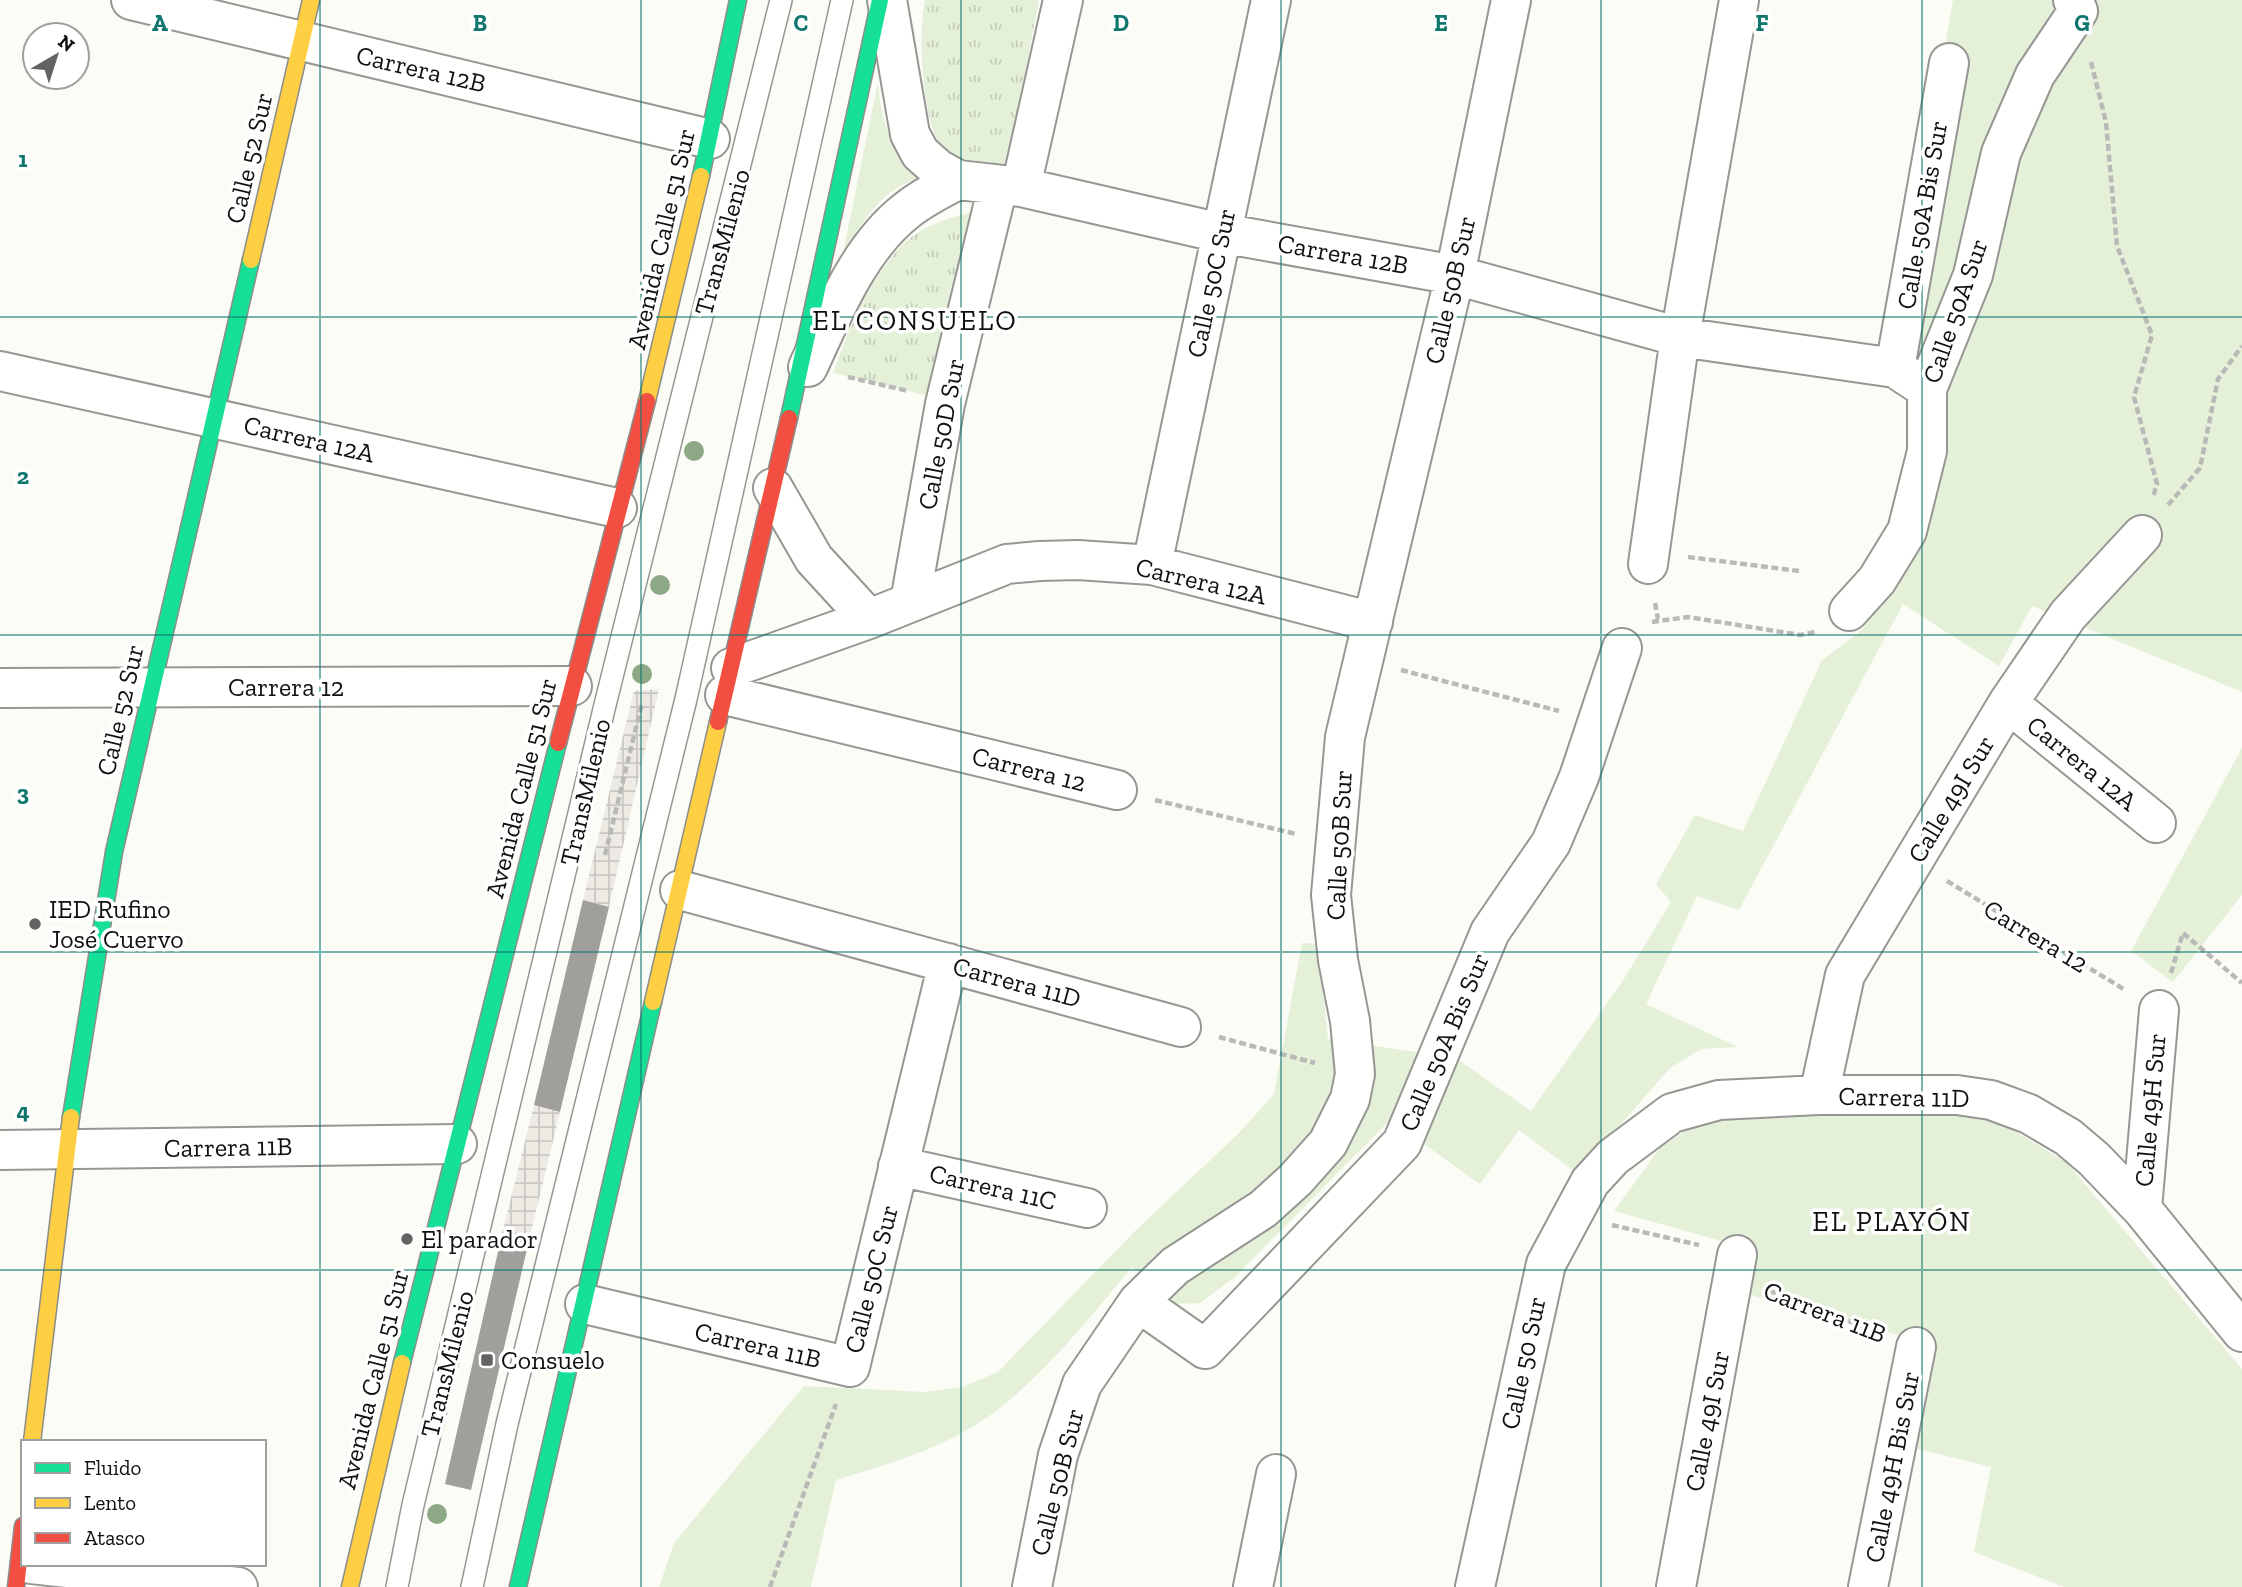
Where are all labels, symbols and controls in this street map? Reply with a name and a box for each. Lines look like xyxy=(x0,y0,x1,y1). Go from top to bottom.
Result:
text: A xyxy=(152,9,168,37)
text: B xyxy=(473,9,487,37)
text: C xyxy=(794,9,808,37)
text: D xyxy=(1113,9,1129,37)
text: E xyxy=(1434,9,1448,37)
text: F xyxy=(1755,9,1769,37)
text: G xyxy=(2074,9,2090,37)
north arrow xyxy=(21,21,91,91)
text: N xyxy=(54,30,79,57)
street label: Carrera 12B xyxy=(353,39,489,99)
street label: Calle 52 Sur xyxy=(218,89,280,227)
street label: Calle 50A Bis Sur xyxy=(1890,118,1954,312)
street label: Avenida Calle 51 Sur xyxy=(620,126,702,352)
text: 1 xyxy=(18,145,28,173)
street label: TransMilenio xyxy=(687,165,757,319)
street label: Calle 50C Sur xyxy=(1180,205,1242,361)
street label: Calle 50B Sur xyxy=(1417,213,1483,367)
street label: Carrera 12B xyxy=(1275,227,1411,281)
street label: Calle 50A Sur xyxy=(1915,235,1995,387)
district label: EL CONSUELO xyxy=(812,304,1018,337)
street label: Calle 50D Sur xyxy=(911,356,971,512)
street label: Carrera 12A xyxy=(241,408,379,470)
text: 2 xyxy=(17,462,29,490)
street label: Carrera 12A xyxy=(1133,550,1271,612)
street label: Calle 52 Sur xyxy=(89,641,151,779)
street label: Carrera 12 xyxy=(228,671,344,703)
street label: Avenida Calle 51 Sur xyxy=(478,675,564,901)
street label: Carrera 12A xyxy=(2020,709,2145,818)
street label: TransMilenio xyxy=(553,715,617,869)
street label: Calle 49I Sur xyxy=(1901,730,2001,868)
street label: Carrera 12 xyxy=(969,739,1089,799)
street label: Calle 50B Sur xyxy=(1319,769,1359,921)
text: 3 xyxy=(17,779,29,807)
street label: Carrera 12 xyxy=(1978,892,2094,980)
place label: IED Rufino José Cuervo xyxy=(49,893,184,955)
marker: IED Rufino José Cuervo xyxy=(27,916,43,932)
street label: Calle 50A Bis Sur xyxy=(1392,948,1496,1136)
street label: Carrera 11D xyxy=(950,950,1084,1014)
street label: Calle 49H Sur xyxy=(2127,1032,2173,1188)
street label: Carrera 11D xyxy=(1838,1080,1970,1114)
text: 4 xyxy=(16,1097,30,1125)
street label: Carrera 11B xyxy=(163,1130,293,1164)
street label: Carrera 11C xyxy=(926,1157,1060,1217)
street label: Calle 50C Sur xyxy=(837,1202,905,1356)
district label: EL PLAYÓN xyxy=(1812,1205,1972,1238)
place label: El parador xyxy=(421,1223,538,1255)
marker: El parador xyxy=(399,1231,415,1247)
street label: Avenida Calle 51 Sur xyxy=(330,1266,416,1492)
street label: Carrera 11B xyxy=(1759,1274,1891,1350)
street label: TransMilenio xyxy=(413,1287,481,1441)
street label: Calle 50 Sur xyxy=(1493,1294,1553,1432)
street label: Carrera 11B xyxy=(692,1315,824,1375)
place label: Consuelo xyxy=(501,1344,604,1376)
street label: Calle 49I Sur xyxy=(1678,1348,1736,1494)
marker: Consuelo xyxy=(479,1352,495,1368)
street label: Calle 49H Bis Sur xyxy=(1858,1369,1926,1565)
street label: Calle 50B Sur xyxy=(1023,1405,1091,1559)
legend xyxy=(21,1440,266,1566)
text: Fluido xyxy=(84,1455,141,1480)
text: Lento xyxy=(84,1490,136,1515)
text: Atasco xyxy=(84,1525,145,1550)

